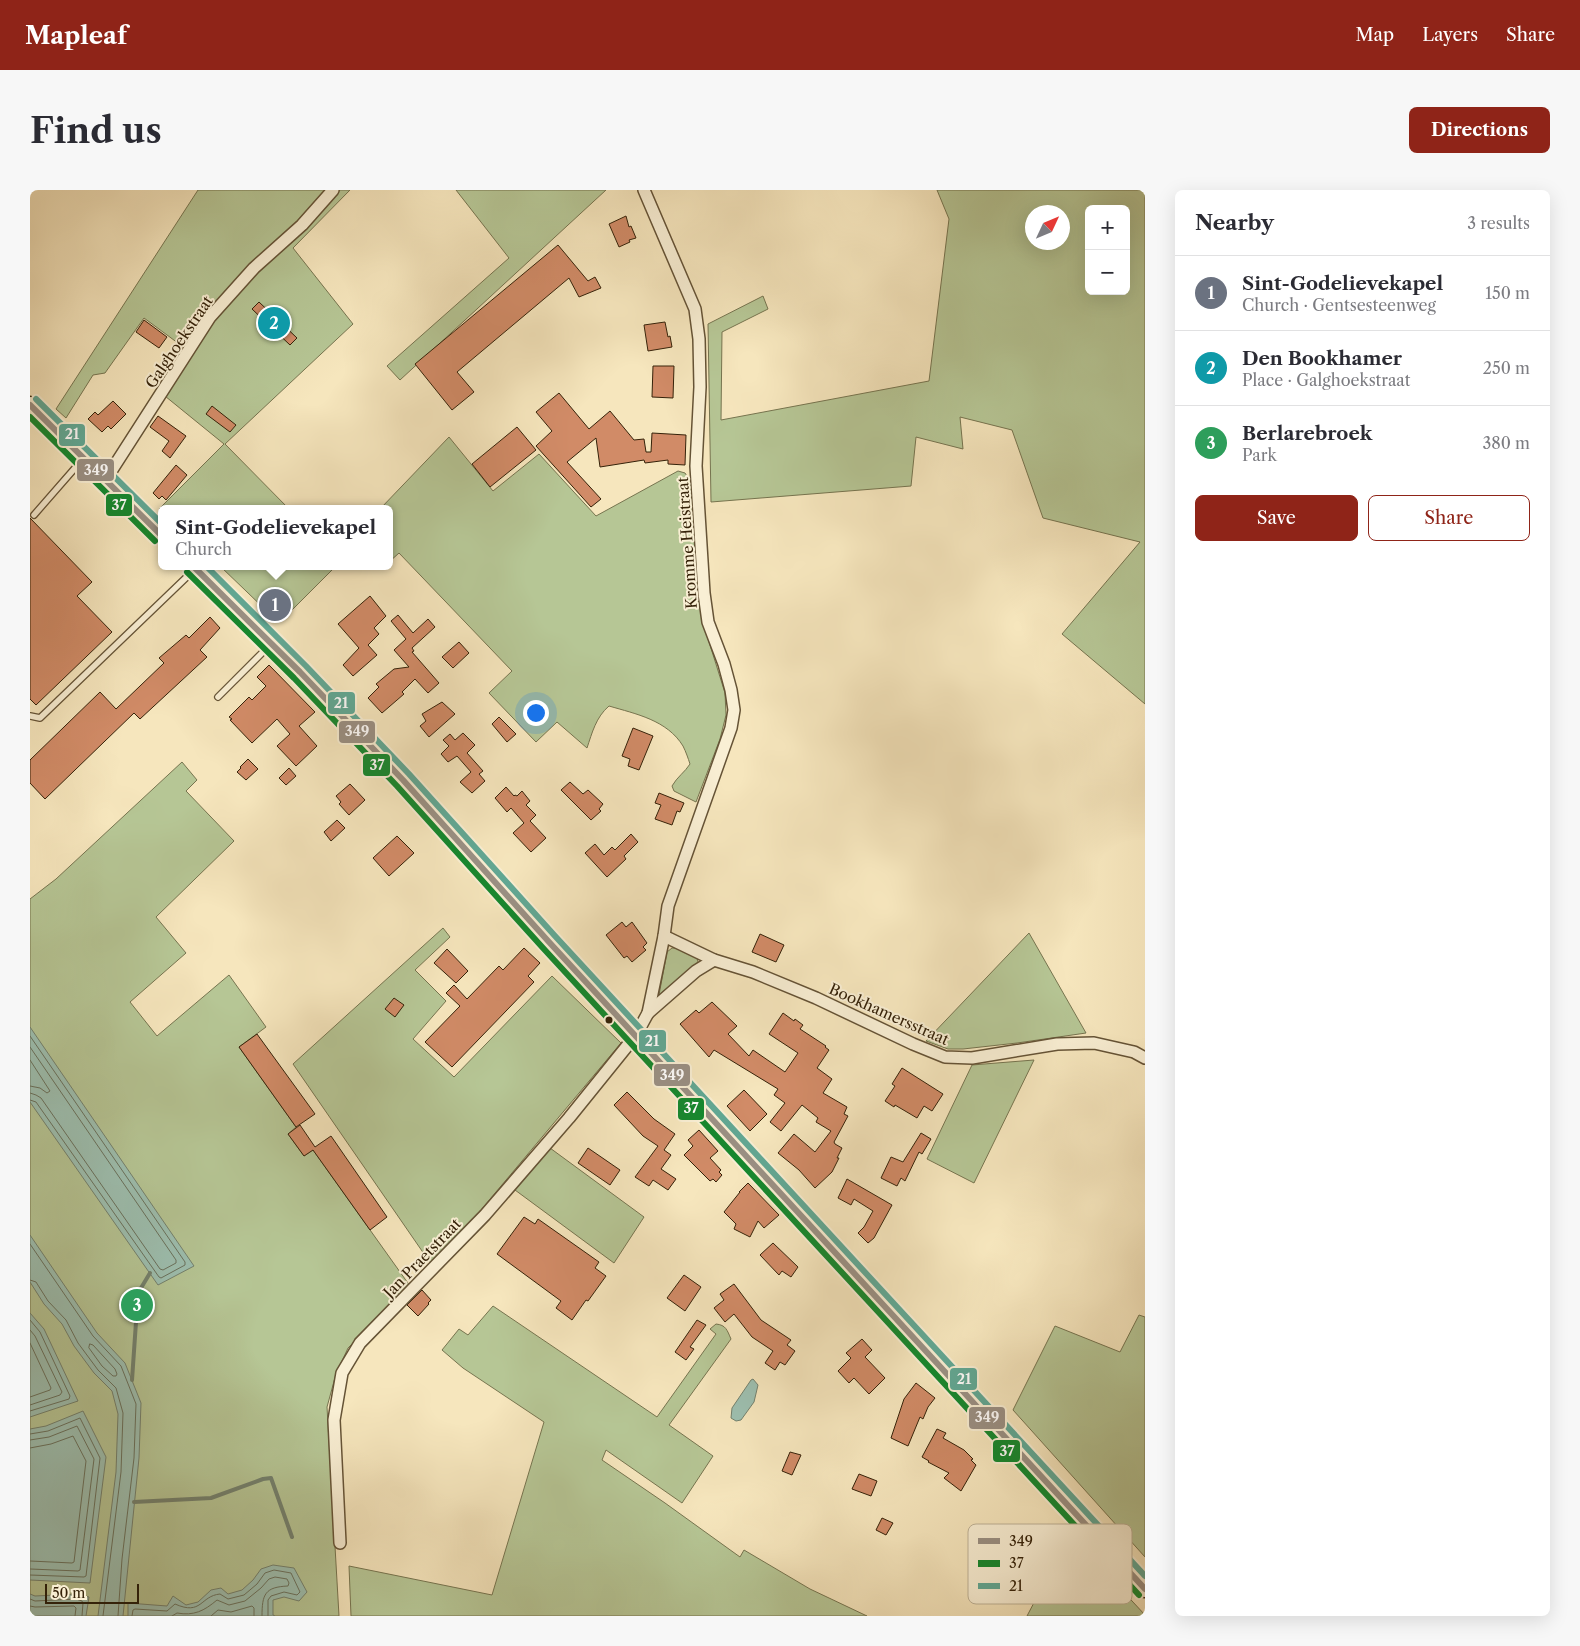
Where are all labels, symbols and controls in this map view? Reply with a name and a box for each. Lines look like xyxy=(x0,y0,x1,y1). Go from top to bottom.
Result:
text: Mapleaf xyxy=(25,21,127,50)
text: Map xyxy=(1356,24,1394,46)
text: Layers xyxy=(1422,24,1478,46)
text: Share xyxy=(1506,24,1555,46)
button: Directions xyxy=(1409,107,1550,153)
text: Find us xyxy=(30,109,162,152)
north arrow xyxy=(1025,205,1070,250)
map controls xyxy=(1085,205,1130,295)
button: + xyxy=(1085,205,1130,250)
text: Nearby xyxy=(1195,210,1274,235)
text: 3 results xyxy=(1467,213,1530,233)
button: − xyxy=(1085,250,1130,295)
text: Sint-Godelievekapel xyxy=(1242,272,1443,295)
text: 1 xyxy=(1207,283,1215,303)
text: 150 m xyxy=(1485,283,1530,303)
street label: Galghoekstraat xyxy=(141,292,217,392)
text: Church · Gentsesteenweg xyxy=(1242,295,1436,315)
pin: 2 xyxy=(258,304,290,342)
text: Den Bookhamer xyxy=(1242,347,1402,370)
text: 2 xyxy=(1206,358,1216,378)
text: 250 m xyxy=(1483,358,1530,378)
text: Place · Galghoekstraat xyxy=(1242,370,1410,390)
text: Berlarebroek xyxy=(1242,422,1372,445)
line badge: 21 xyxy=(58,423,86,447)
text: 21 xyxy=(65,425,80,443)
text: 3 xyxy=(1206,433,1216,453)
text: 380 m xyxy=(1482,433,1530,453)
text: Park xyxy=(1242,445,1277,465)
line badge: 349 xyxy=(76,458,115,482)
text: 349 xyxy=(84,461,108,479)
street label: Kromme Heistraat xyxy=(673,476,701,609)
line badge: 37 xyxy=(105,493,133,517)
button: Save xyxy=(1195,495,1358,541)
button: Share xyxy=(1368,495,1530,541)
text: 37 xyxy=(111,496,127,514)
popup xyxy=(158,505,393,570)
text: Sint-Godelievekapel xyxy=(175,516,376,539)
text: Church xyxy=(175,539,232,559)
pin: 1 xyxy=(259,586,291,624)
line badge: 21 xyxy=(327,691,356,715)
text: 21 xyxy=(334,694,349,712)
your location xyxy=(523,700,549,726)
line badge: 349 xyxy=(338,720,376,744)
text: 349 xyxy=(345,722,369,740)
line badge: 37 xyxy=(362,753,391,777)
text: 37 xyxy=(369,756,385,774)
street label: Bookhamersstraat xyxy=(826,979,953,1049)
unlabelled marker xyxy=(604,1015,614,1025)
line badge: 21 xyxy=(638,1029,667,1053)
text: 21 xyxy=(645,1032,660,1050)
line badge: 349 xyxy=(653,1063,691,1087)
text: 349 xyxy=(660,1066,684,1084)
line badge: 37 xyxy=(677,1097,705,1121)
text: 37 xyxy=(683,1099,699,1117)
street label: Jan Praetstraat xyxy=(378,1214,465,1303)
pin: 3 xyxy=(121,1286,153,1324)
line badge: 21 xyxy=(949,1367,978,1391)
text: 21 xyxy=(957,1370,972,1388)
line badge: 349 xyxy=(968,1406,1006,1430)
text: 349 xyxy=(975,1408,999,1426)
line badge: 37 xyxy=(992,1439,1021,1463)
text: 37 xyxy=(999,1442,1015,1460)
legend xyxy=(968,1524,1132,1604)
text: 349 xyxy=(1009,1532,1033,1550)
text: 37 xyxy=(1009,1554,1024,1572)
text: 21 xyxy=(1009,1577,1023,1595)
scale bar xyxy=(45,1581,139,1604)
text: 50 m xyxy=(52,1584,85,1602)

